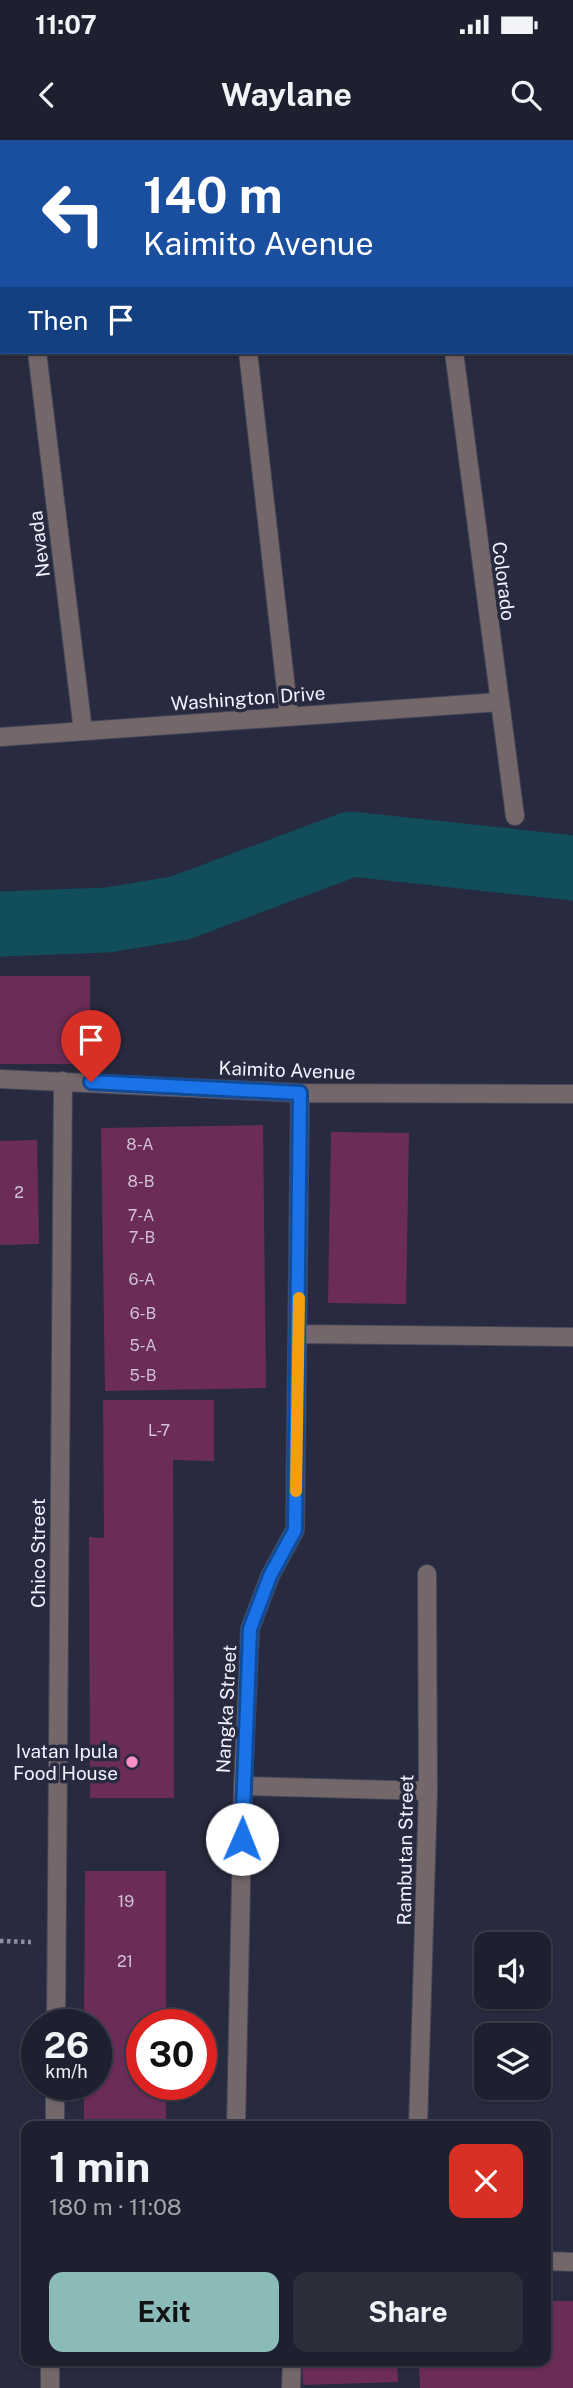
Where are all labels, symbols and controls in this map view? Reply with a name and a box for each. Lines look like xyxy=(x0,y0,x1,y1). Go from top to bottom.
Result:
text: 11:07 xyxy=(35,9,97,40)
icon: back xyxy=(28,76,66,114)
text: Waylane xyxy=(221,76,352,113)
icon: search xyxy=(507,76,545,114)
text: 140 m xyxy=(143,166,283,224)
icon: left xyxy=(28,168,119,259)
text: Kaimito Avenue xyxy=(143,225,374,262)
icon: arrive xyxy=(102,301,140,339)
text: Then xyxy=(28,305,88,336)
street label: Nevada xyxy=(24,510,54,578)
street label: Colorado xyxy=(488,540,520,622)
street label: Washington Drive xyxy=(170,682,326,714)
pin xyxy=(61,1010,121,1082)
icon: arrive xyxy=(72,1021,110,1059)
street label: Kaimito Avenue xyxy=(218,1057,356,1083)
house number: 8-A xyxy=(126,1135,154,1154)
house number: 8-B xyxy=(127,1172,155,1191)
house number: 2 xyxy=(14,1183,24,1202)
house number: 7-A xyxy=(128,1206,154,1225)
house number: 7-B xyxy=(129,1228,155,1247)
house number: 6-A xyxy=(129,1270,155,1289)
house number: 6-B xyxy=(130,1304,156,1323)
house number: 5-A xyxy=(129,1336,157,1355)
house number: 5-B xyxy=(129,1366,157,1385)
house number: L-7 xyxy=(148,1421,170,1440)
street label: Chico Street xyxy=(27,1498,49,1608)
street label: Nangka Street xyxy=(212,1644,240,1774)
place label: Ivatan Ipula Food House xyxy=(13,1740,118,1784)
marker: Ivatan Ipula Food House xyxy=(124,1754,140,1770)
street label: Rambutan Street xyxy=(393,1774,417,1926)
position arrow xyxy=(205,1802,279,1876)
house number: 19 xyxy=(118,1892,134,1911)
map controls xyxy=(474,1932,551,2100)
button: sound xyxy=(474,1932,551,2009)
house number: 21 xyxy=(117,1952,133,1971)
speed limit sign: 30 xyxy=(126,2009,217,2100)
button: layers xyxy=(474,2023,551,2100)
text: 26 xyxy=(44,2025,89,2066)
text: km/h xyxy=(45,2061,88,2082)
text: 1 min xyxy=(49,2142,150,2191)
button: close xyxy=(449,2144,523,2218)
text: 180 m · 11:08 xyxy=(49,2193,182,2220)
button: Exit xyxy=(49,2272,279,2352)
button: Share xyxy=(293,2272,523,2352)

